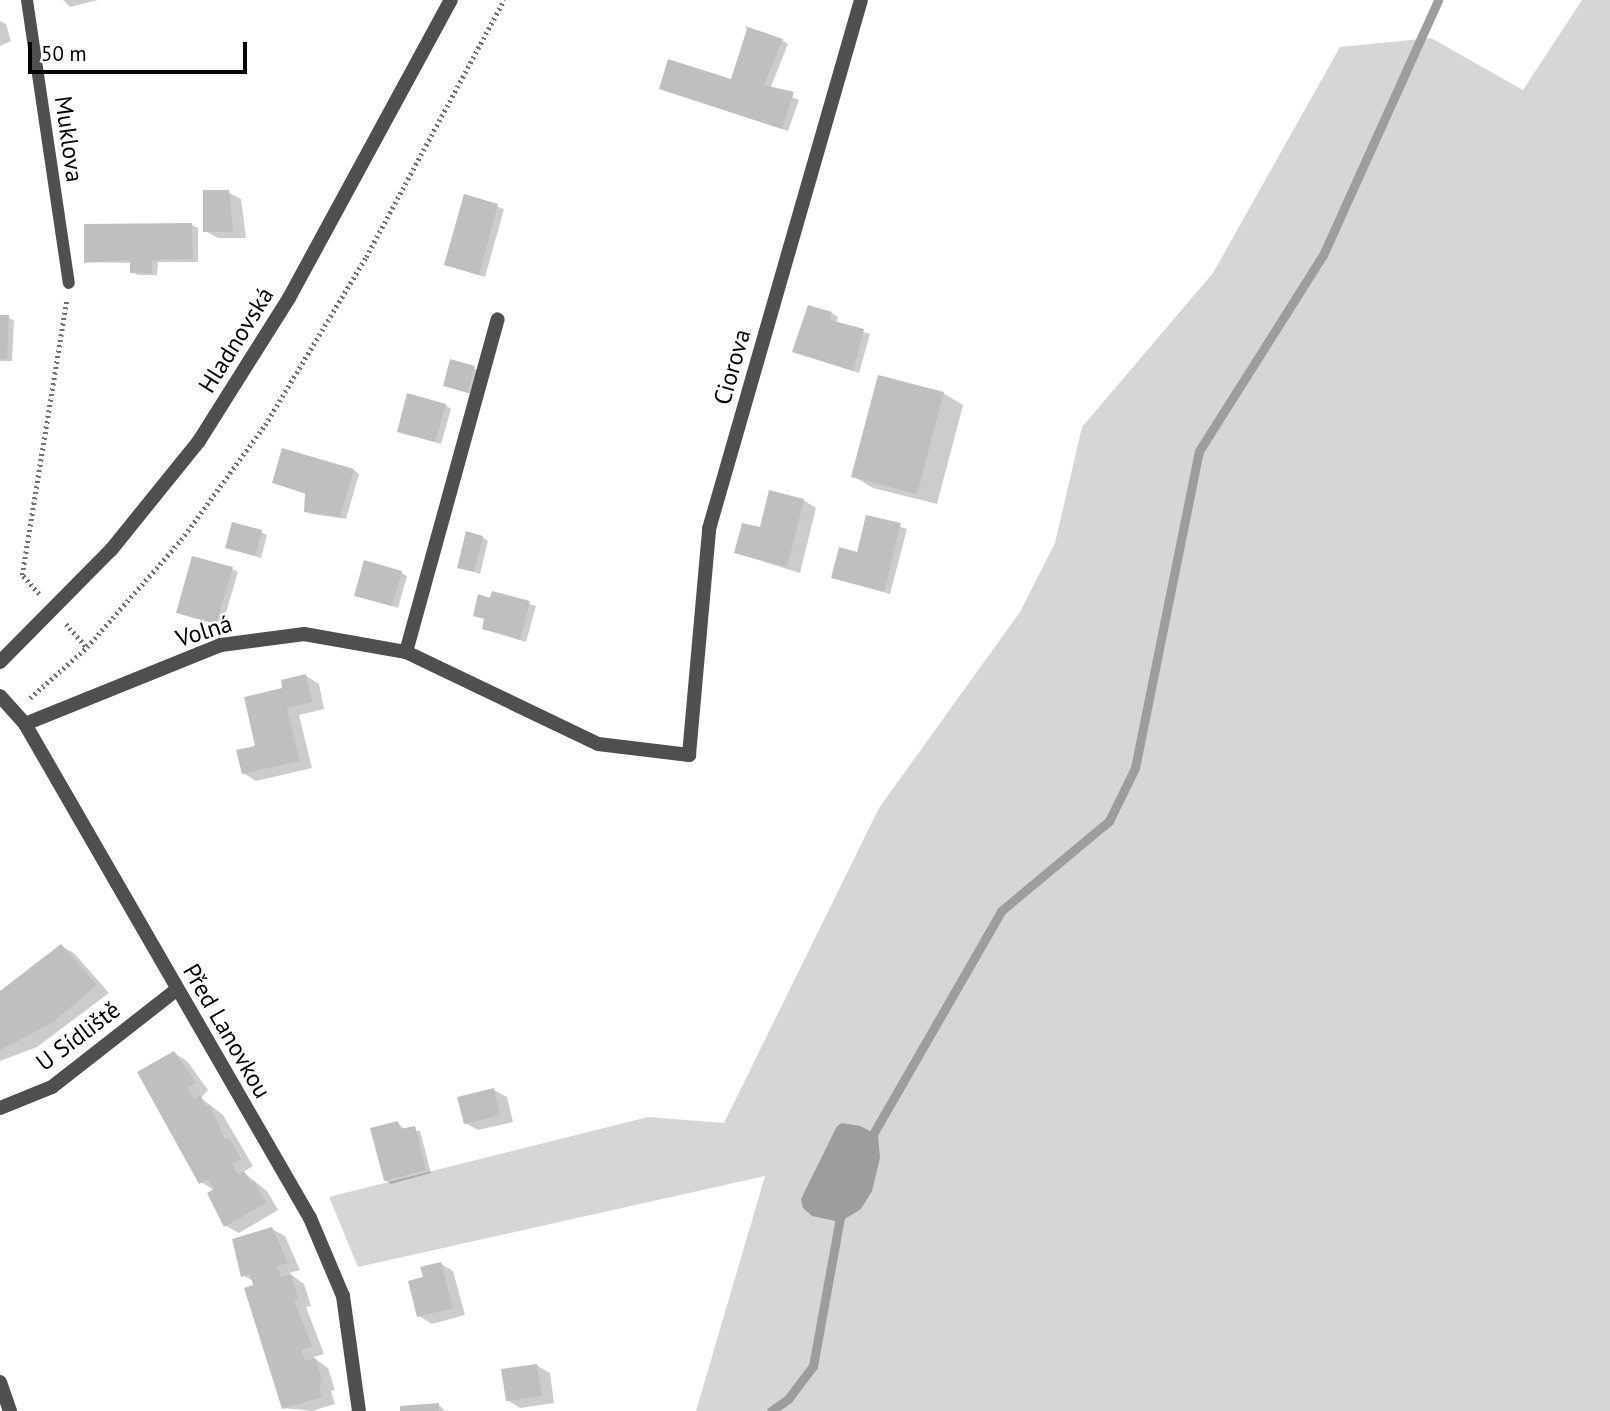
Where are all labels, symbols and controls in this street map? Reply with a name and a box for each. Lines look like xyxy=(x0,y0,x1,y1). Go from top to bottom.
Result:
scale bar xyxy=(32,28,250,72)
text: 50 m xyxy=(41,40,87,67)
street label: Muklova xyxy=(49,94,89,184)
street label: Hladnovská xyxy=(192,282,280,398)
street label: Ciorova xyxy=(708,326,756,408)
street label: Volná xyxy=(172,609,236,653)
street label: Před Lanovkou xyxy=(177,959,277,1103)
street label: U Sídliště xyxy=(30,995,126,1077)

